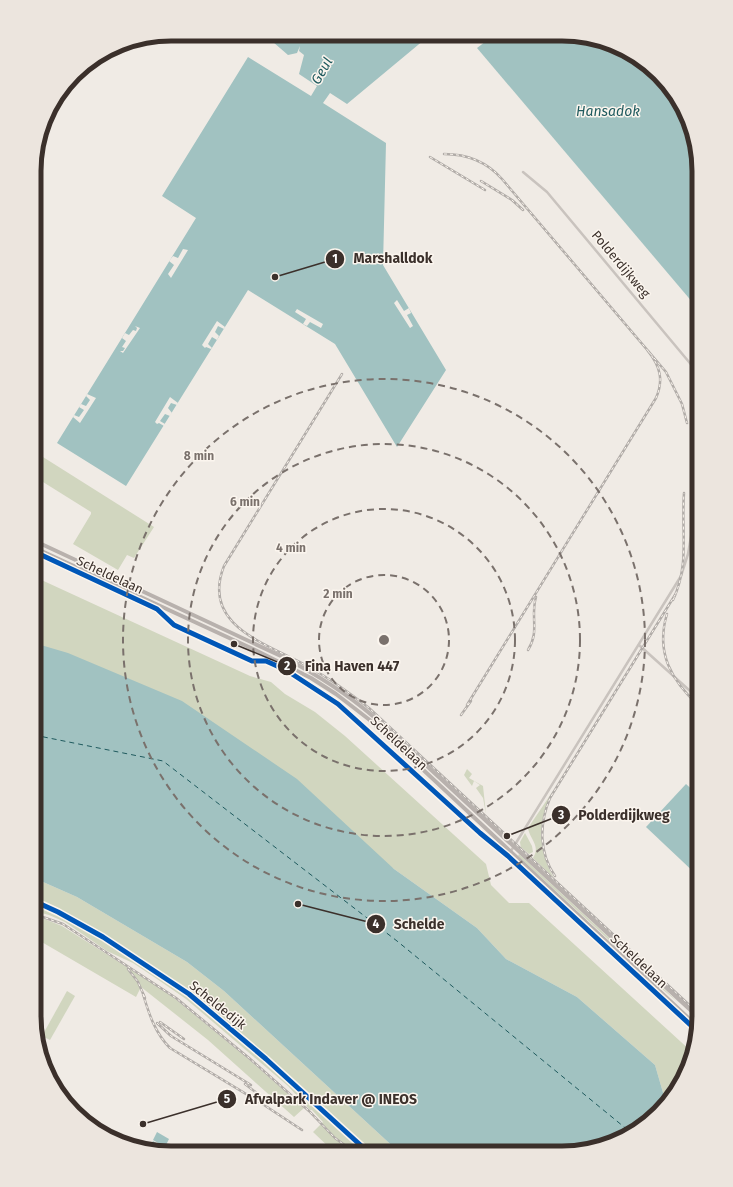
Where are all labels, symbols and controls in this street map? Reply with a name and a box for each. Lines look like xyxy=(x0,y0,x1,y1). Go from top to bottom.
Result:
water label: Geul xyxy=(308,55,336,87)
water label: Hansadok xyxy=(576,103,640,120)
street label: Polderdijkweg xyxy=(589,227,654,301)
callout: Marshalldok xyxy=(325,246,440,272)
text: Marshalldok xyxy=(353,250,433,267)
text: 1 xyxy=(332,252,338,266)
text: 8 min xyxy=(184,449,214,463)
text: 6 min xyxy=(230,495,260,509)
text: 4 min xyxy=(276,541,306,555)
street label: Scheldelaan xyxy=(74,553,146,597)
text: 2 min xyxy=(323,587,353,601)
centre of rings xyxy=(377,633,391,647)
callout: Fina Haven 447 xyxy=(277,653,407,679)
text: Fina Haven 447 xyxy=(305,658,400,675)
text: 2 xyxy=(284,659,290,673)
street label: Scheldelaan xyxy=(368,713,430,773)
callout: Polderdijkweg xyxy=(551,802,678,828)
text: Polderdijkweg xyxy=(578,807,670,824)
text: 3 xyxy=(557,808,564,822)
callout: Schelde xyxy=(366,911,453,937)
text: Schelde xyxy=(394,916,445,933)
text: 4 xyxy=(373,917,380,931)
street label: Scheldelaan xyxy=(608,931,670,991)
street label: Scheldedijk xyxy=(187,978,250,1033)
callout: Afvalpark Indaver @ INEOS xyxy=(217,1086,425,1112)
text: Afvalpark Indaver @ INEOS xyxy=(244,1091,417,1108)
text: 5 xyxy=(224,1092,231,1106)

